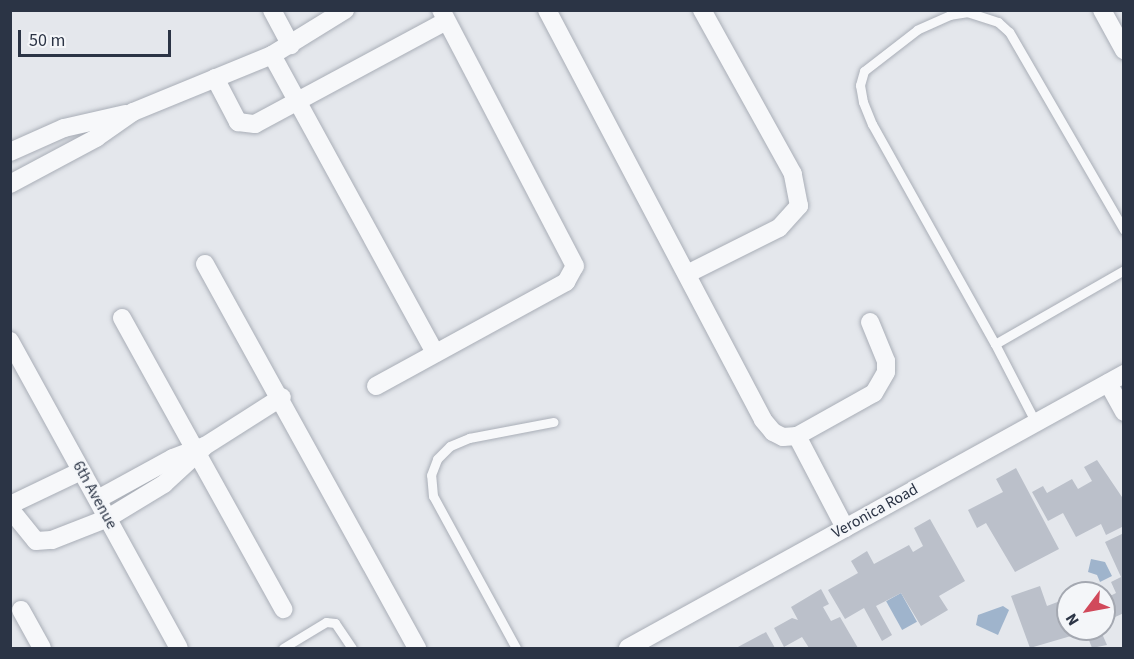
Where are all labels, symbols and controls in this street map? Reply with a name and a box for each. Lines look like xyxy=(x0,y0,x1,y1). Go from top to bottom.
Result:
scale bar xyxy=(21,18,174,56)
text: 50 m xyxy=(29,28,65,53)
street label: 6th Avenue xyxy=(69,458,121,532)
street label: Veronica Road xyxy=(829,479,921,543)
north arrow xyxy=(1056,581,1116,641)
text: N xyxy=(1060,609,1085,630)

